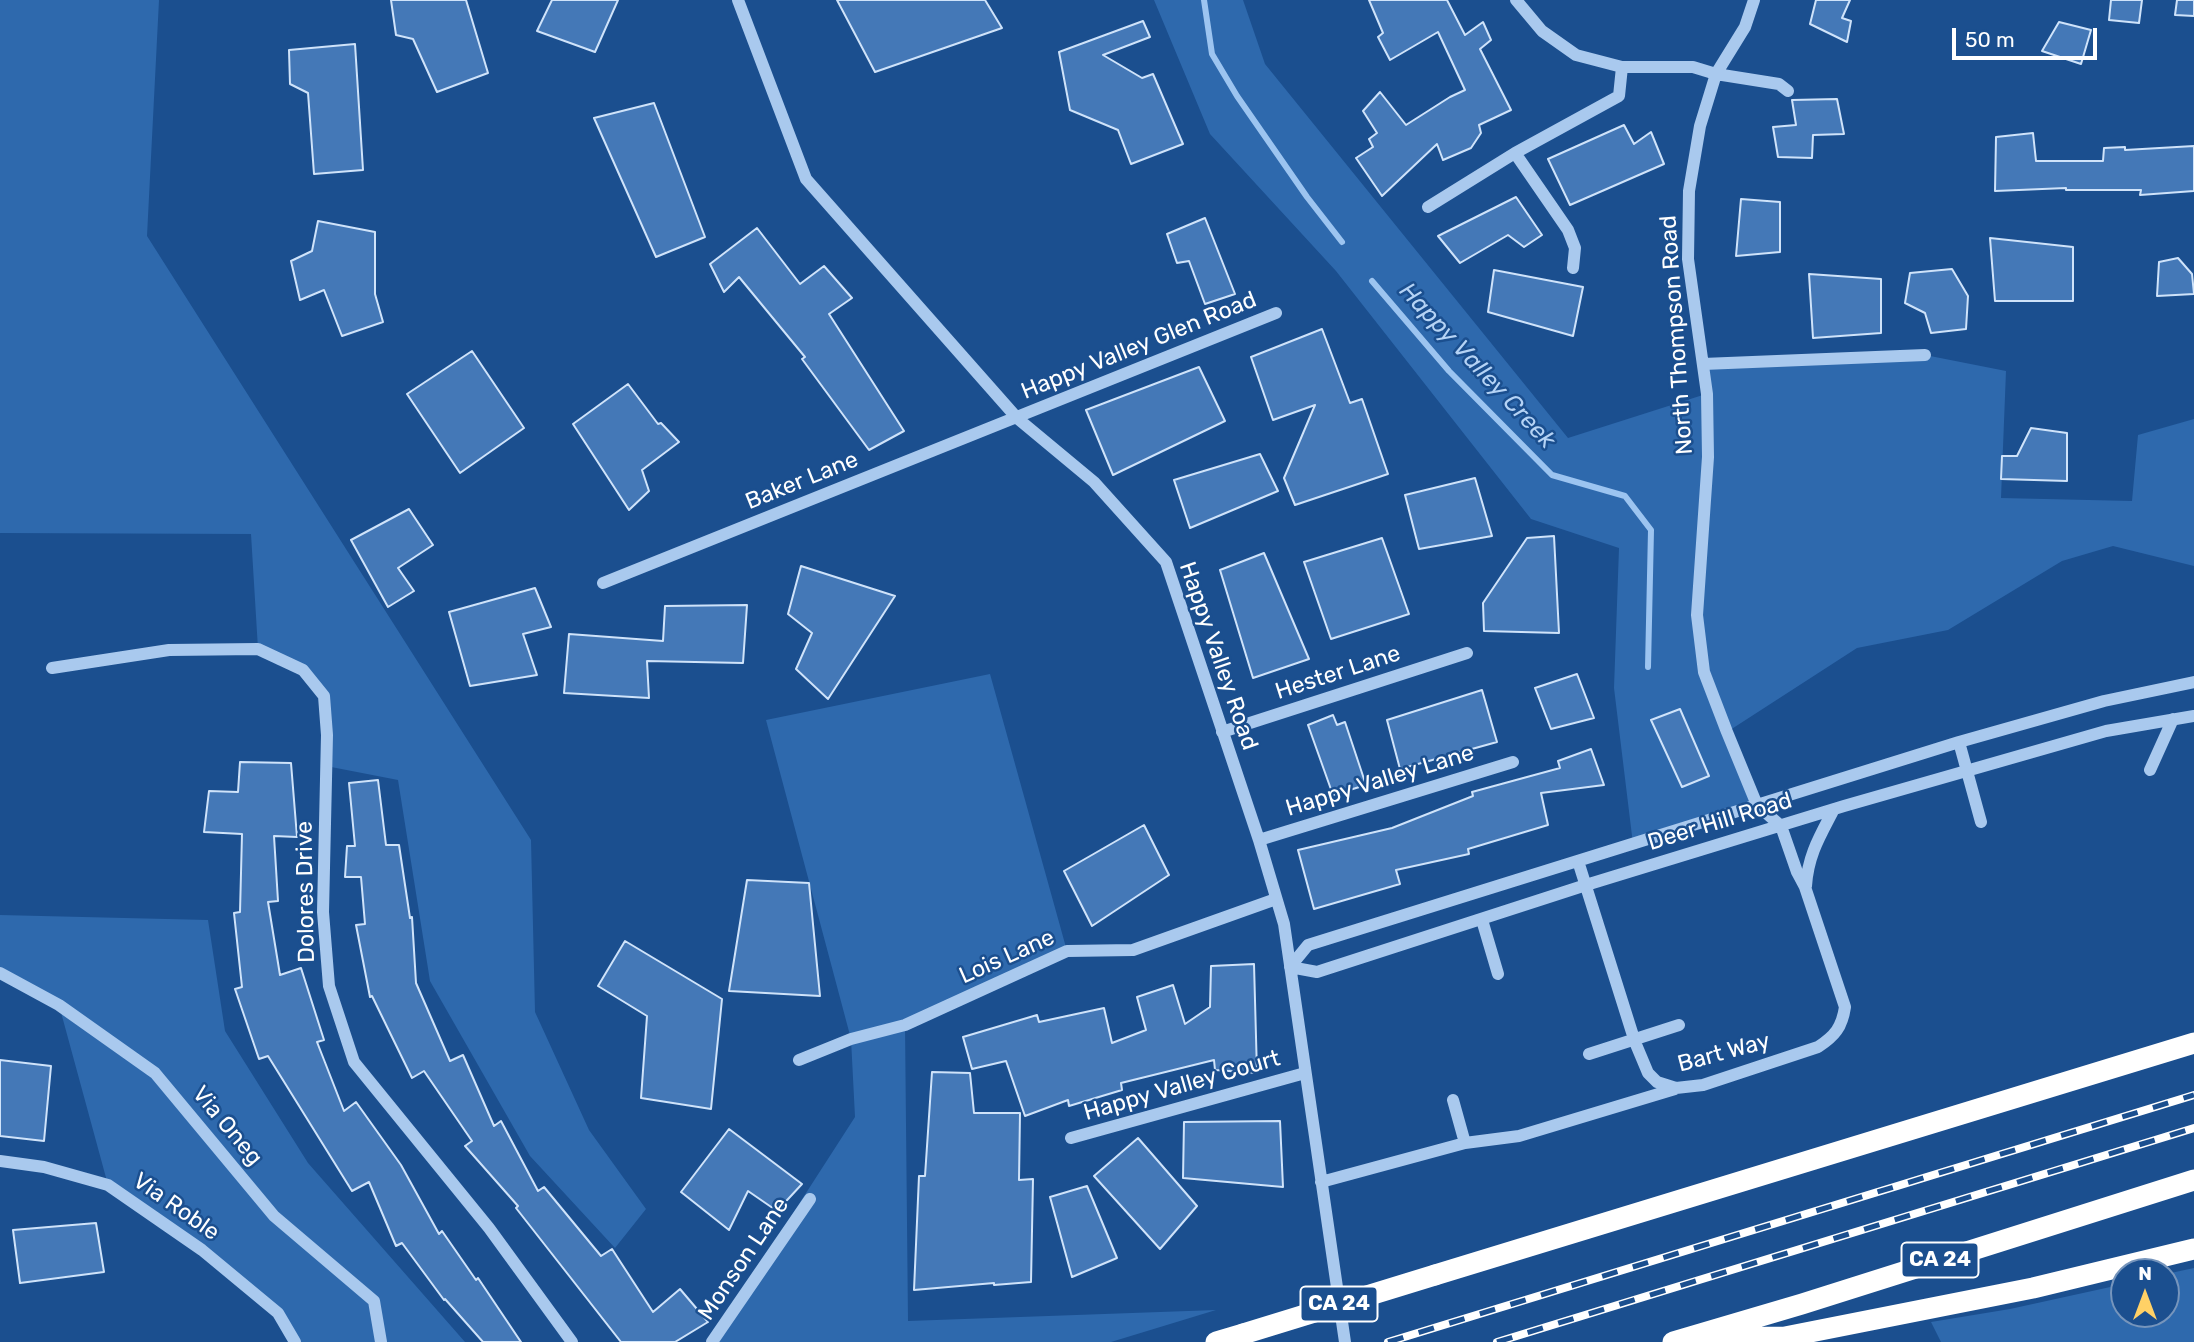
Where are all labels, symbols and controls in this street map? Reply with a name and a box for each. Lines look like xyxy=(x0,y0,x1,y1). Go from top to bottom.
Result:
scale bar xyxy=(1956,14,2101,58)
text: 50 m xyxy=(1965,27,2015,52)
street label: North Thompson Road xyxy=(1655,214,1699,456)
water label: Happy Valley Creek xyxy=(1393,277,1561,455)
street label: Happy Valley Glen Road xyxy=(1017,286,1261,406)
street label: Baker Lane xyxy=(742,446,862,516)
street label: Happy Valley Road xyxy=(1173,558,1263,754)
street label: Hester Lane xyxy=(1272,640,1404,706)
street label: Happy Valley Lane xyxy=(1283,739,1477,823)
street label: Deer Hill Road xyxy=(1645,787,1795,857)
street label: Dolores Drive xyxy=(291,821,321,963)
street label: Lois Lane xyxy=(955,924,1059,990)
street label: Bart Way xyxy=(1675,1027,1773,1079)
street label: Happy Valley Court xyxy=(1081,1045,1283,1127)
street label: Via Oneg xyxy=(186,1081,268,1171)
street label: Via Roble xyxy=(127,1167,225,1247)
street label: Monson Lane xyxy=(693,1192,795,1326)
road number: CA 24 xyxy=(1902,1242,1979,1278)
north arrow xyxy=(2110,1258,2180,1328)
text: N xyxy=(2138,1262,2152,1285)
road number: CA 24 xyxy=(1300,1286,1378,1322)

